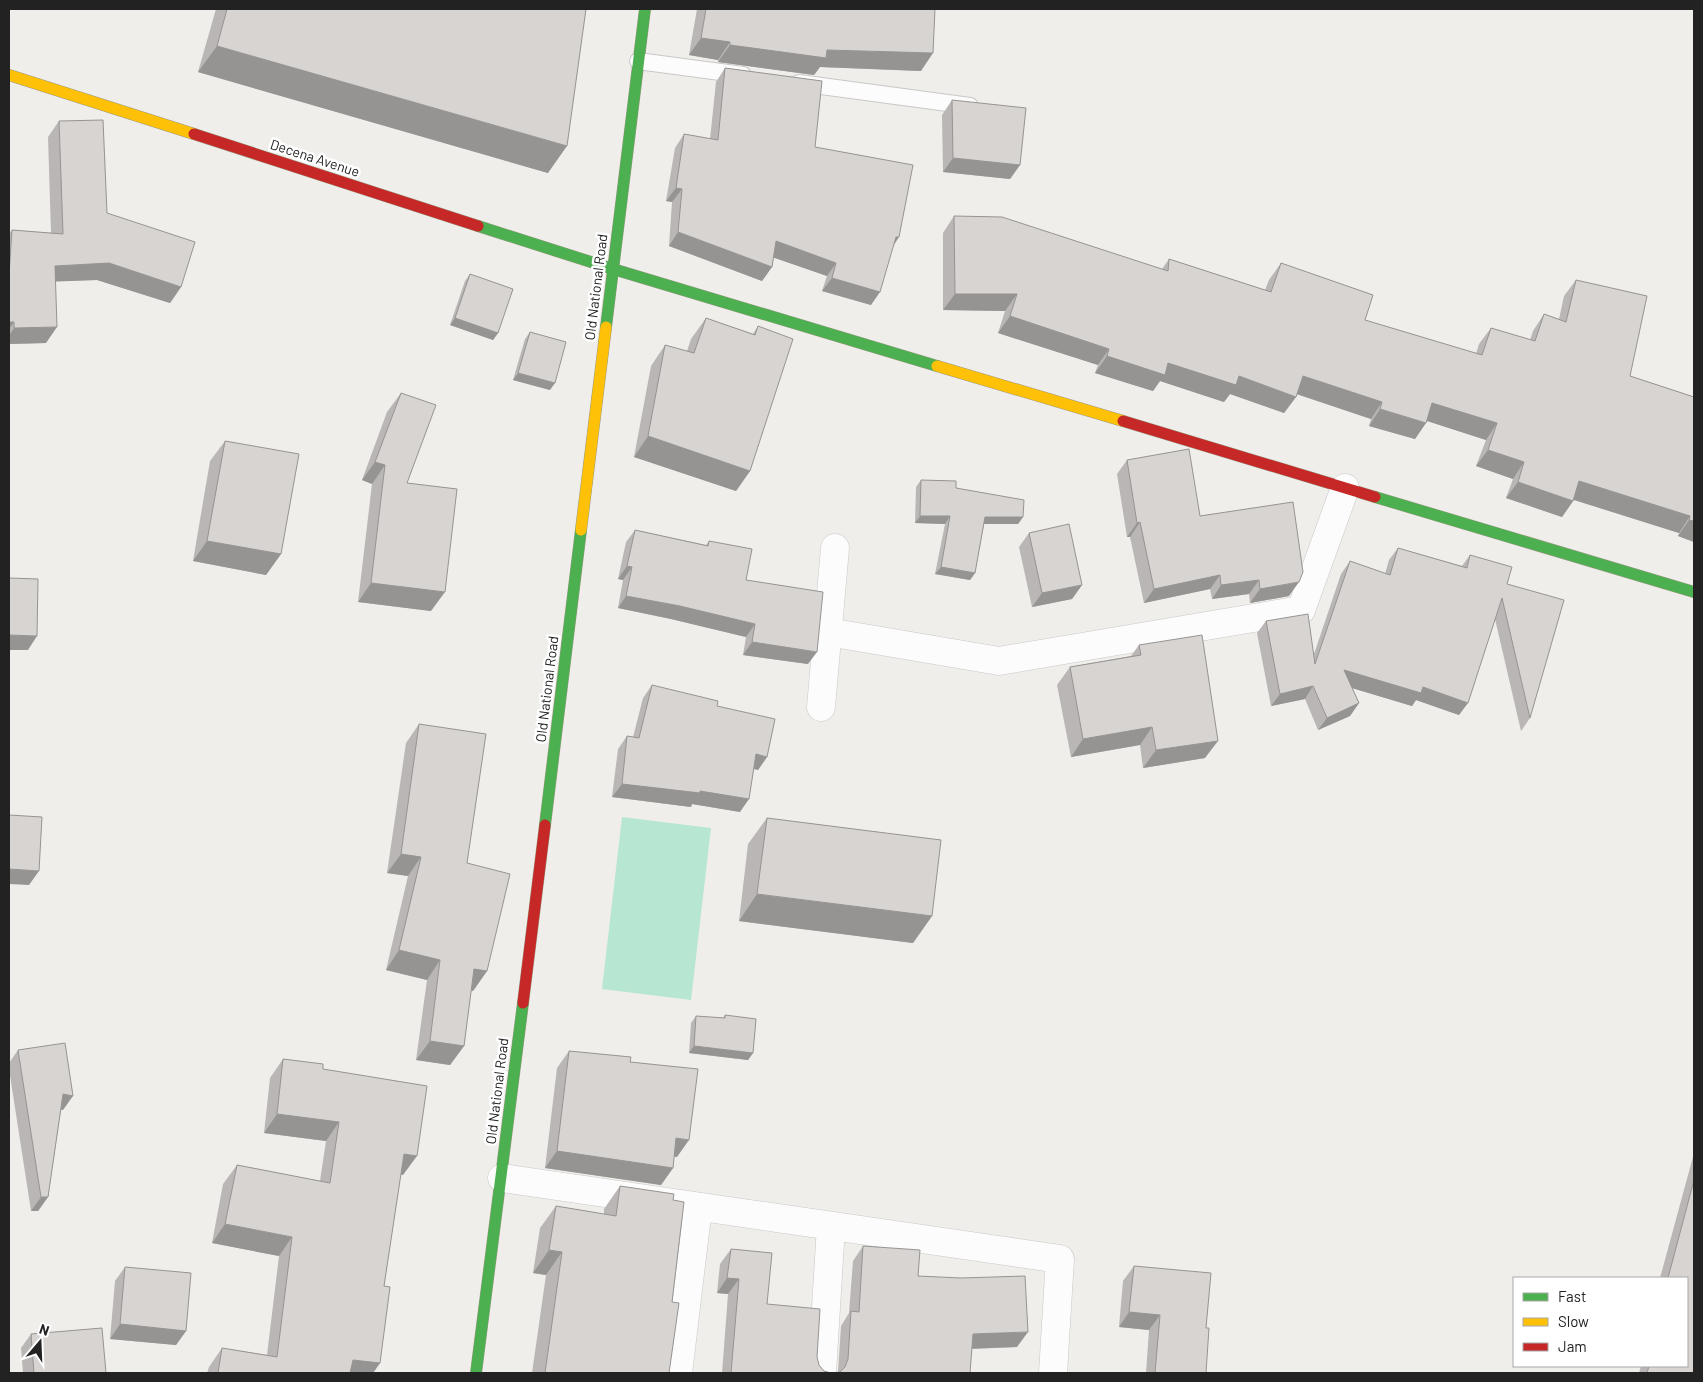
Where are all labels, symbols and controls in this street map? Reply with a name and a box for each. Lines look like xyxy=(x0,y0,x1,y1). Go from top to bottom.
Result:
street label: Decena Avenue xyxy=(268,135,362,180)
street label: Old National Road xyxy=(581,233,610,341)
street label: Old National Road xyxy=(532,635,561,743)
street label: Old National Road xyxy=(482,1037,511,1145)
legend xyxy=(1513,1277,1688,1367)
text: Fast xyxy=(1558,1287,1586,1305)
text: Slow xyxy=(1558,1312,1589,1330)
north arrow xyxy=(15,1317,65,1367)
text: N xyxy=(37,1320,52,1339)
text: Jam xyxy=(1558,1337,1587,1355)

